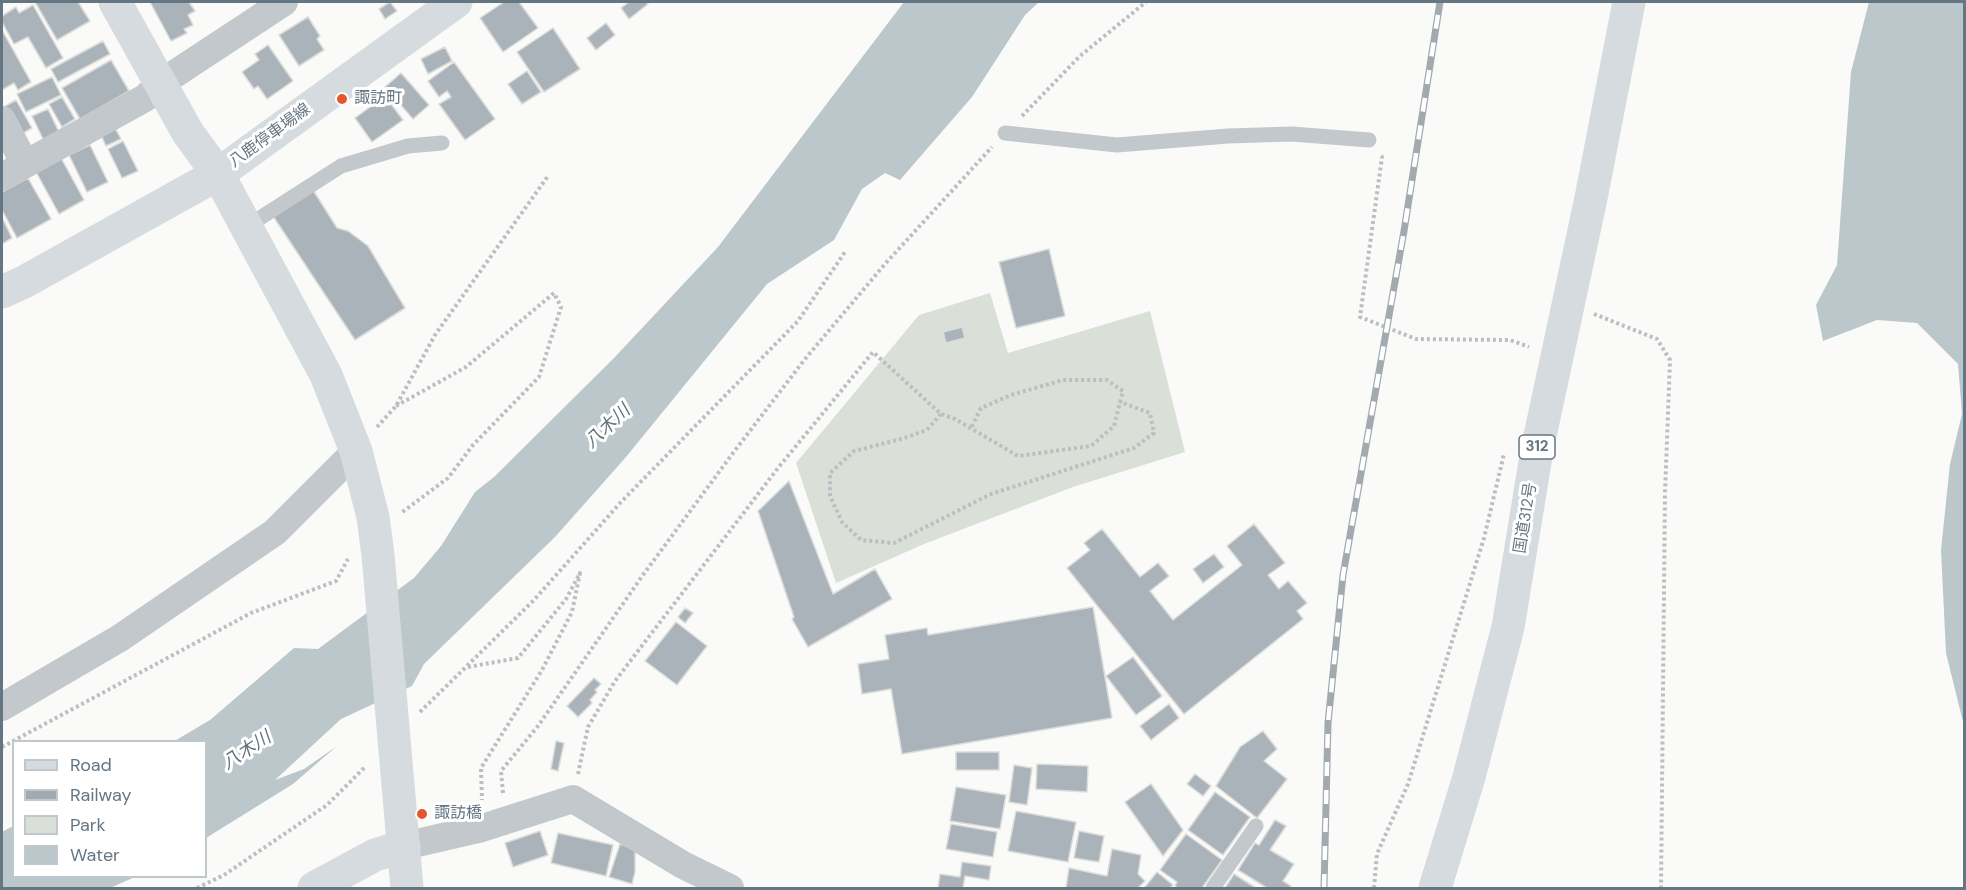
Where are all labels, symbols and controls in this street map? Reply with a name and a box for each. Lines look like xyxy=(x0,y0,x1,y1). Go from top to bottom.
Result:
place label: 諏訪町 xyxy=(354,89,402,109)
marker: 諏訪町 xyxy=(335,92,349,106)
street label: 八鹿停車場線 xyxy=(226,100,314,172)
water label: 八木川 xyxy=(581,401,635,453)
road number: 312 xyxy=(1519,435,1555,459)
street label: 国道312号 xyxy=(1511,481,1541,555)
water label: 八木川 xyxy=(218,727,276,775)
legend xyxy=(12,740,207,878)
text: Road xyxy=(70,753,112,777)
text: Railway xyxy=(70,783,132,807)
place label: 諏訪橋 xyxy=(434,804,482,824)
marker: 諏訪橋 xyxy=(415,807,429,821)
text: Park xyxy=(70,813,106,837)
text: Water xyxy=(70,843,120,867)

